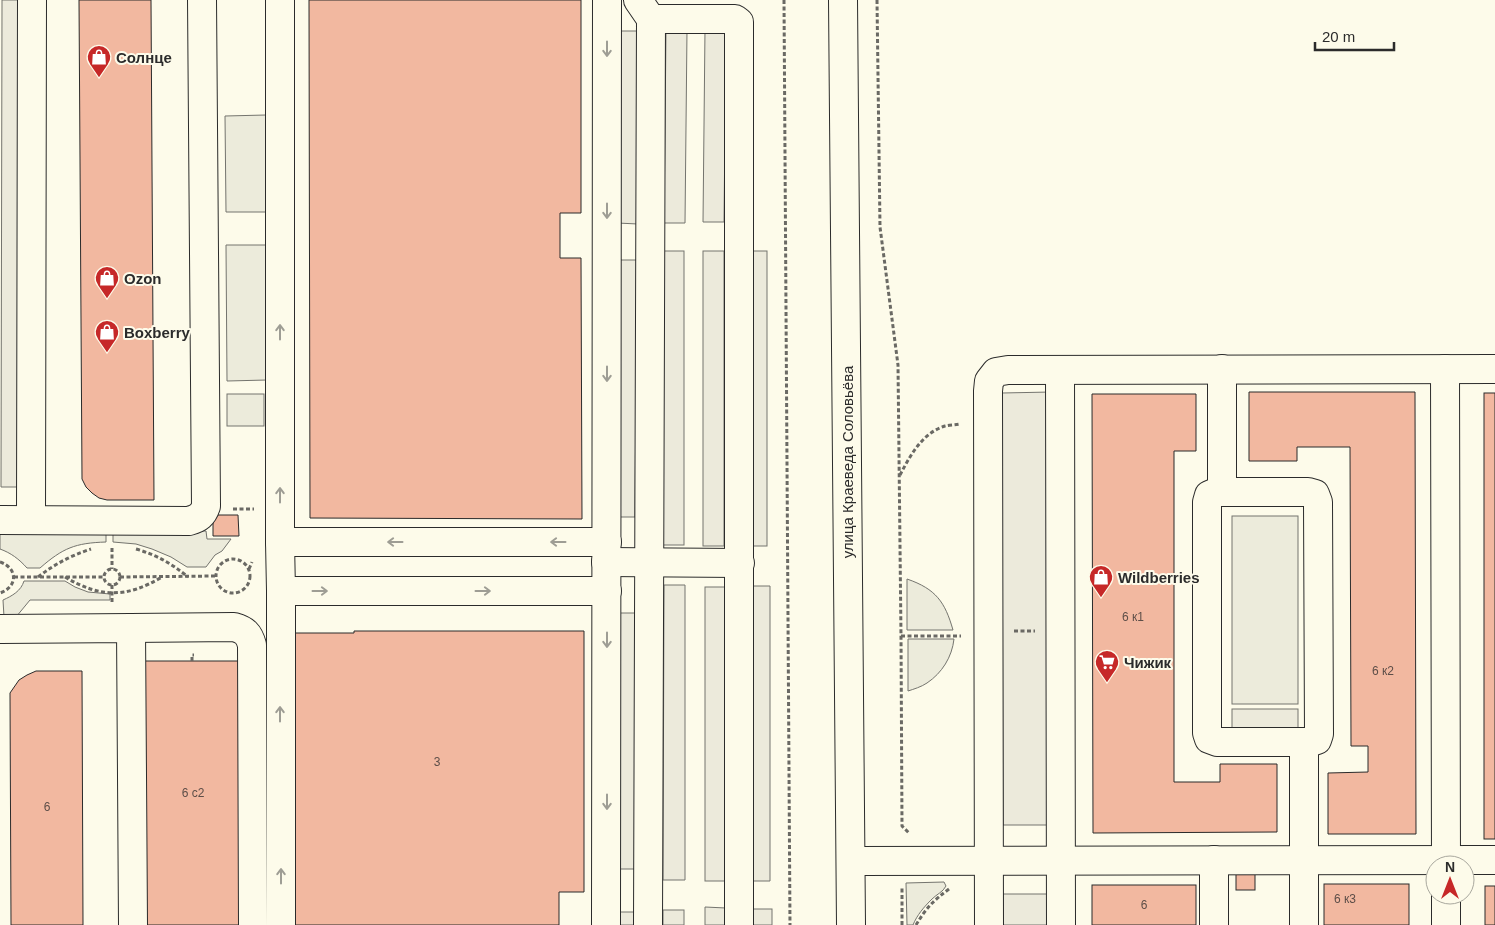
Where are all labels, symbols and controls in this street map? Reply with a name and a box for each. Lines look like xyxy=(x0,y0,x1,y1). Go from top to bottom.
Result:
scale bar xyxy=(1315,20,1394,52)
text: 20 m xyxy=(1322,28,1355,45)
one-way arrow xyxy=(602,40,612,56)
shop icon: Солнце xyxy=(86,44,112,78)
place label: Солнце xyxy=(116,49,172,66)
one-way arrow xyxy=(602,202,612,219)
shop icon: Ozon xyxy=(94,265,120,299)
place label: Ozon xyxy=(124,270,162,287)
shop icon: Boxberry xyxy=(94,319,120,353)
place label: Boxberry xyxy=(124,324,191,341)
one-way arrow xyxy=(275,325,285,341)
one-way arrow xyxy=(602,365,612,381)
street label: улица Краеведа Соловьёва xyxy=(839,365,856,558)
one-way arrow xyxy=(275,487,285,504)
one-way arrow xyxy=(388,537,404,547)
one-way arrow xyxy=(550,537,566,547)
shop icon: Wildberries xyxy=(1088,564,1114,598)
place label: Wildberries xyxy=(1118,569,1200,586)
one-way arrow xyxy=(312,586,328,596)
one-way arrow xyxy=(474,586,491,596)
house number: 6 к1 xyxy=(1122,610,1144,624)
one-way arrow xyxy=(602,632,612,648)
supermarket icon: Чижик xyxy=(1094,649,1120,683)
place label: Чижик xyxy=(1124,654,1172,671)
house number: 6 к2 xyxy=(1372,664,1394,678)
one-way arrow xyxy=(275,706,285,722)
house number: 3 xyxy=(434,755,441,769)
house number: 6 с2 xyxy=(182,786,205,800)
one-way arrow xyxy=(602,794,612,810)
house number: 6 xyxy=(44,800,51,814)
north arrow xyxy=(1425,855,1475,905)
text: N xyxy=(1445,859,1455,875)
one-way arrow xyxy=(276,869,286,885)
house number: 6 к3 xyxy=(1334,892,1356,906)
house number: 6 xyxy=(1141,898,1148,912)

